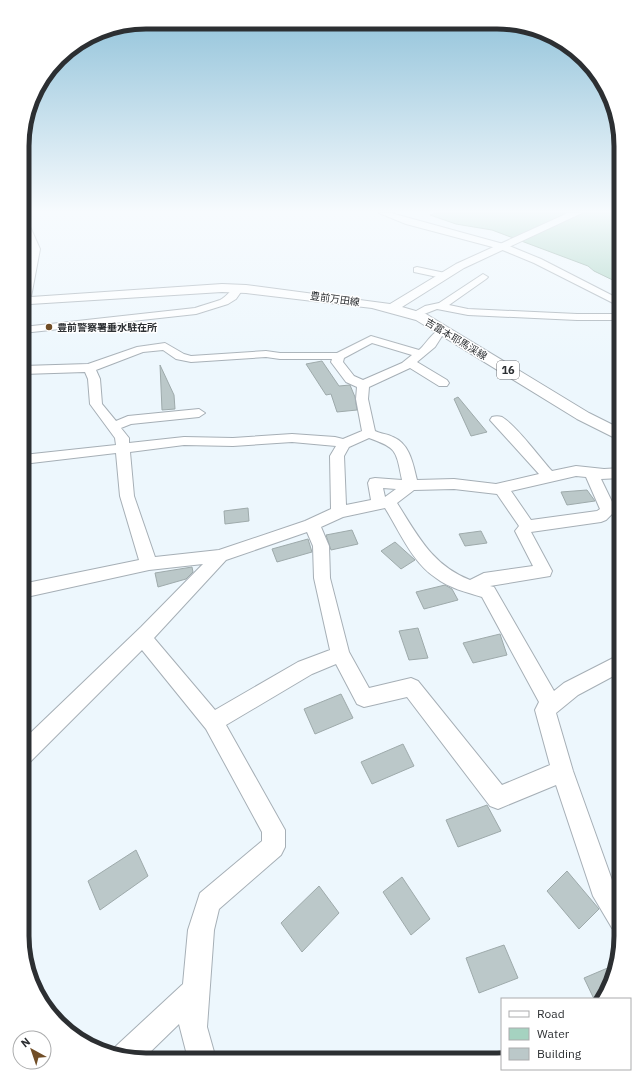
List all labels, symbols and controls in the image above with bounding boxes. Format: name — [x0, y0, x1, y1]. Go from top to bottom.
street label: 豊前万田線 — [309, 289, 361, 309]
street label: 吉富本耶馬渓線 — [423, 315, 489, 363]
place label: 豊前警察署垂水駐在所 — [57, 321, 157, 334]
marker: 豊前警察署垂水駐在所 — [44, 322, 54, 332]
road number: 16 — [497, 361, 519, 379]
legend — [501, 998, 631, 1070]
text: Road — [537, 1006, 565, 1021]
text: Water — [537, 1026, 570, 1041]
north arrow — [12, 1030, 52, 1070]
text: N — [18, 1034, 33, 1050]
text: Building — [537, 1046, 582, 1061]

